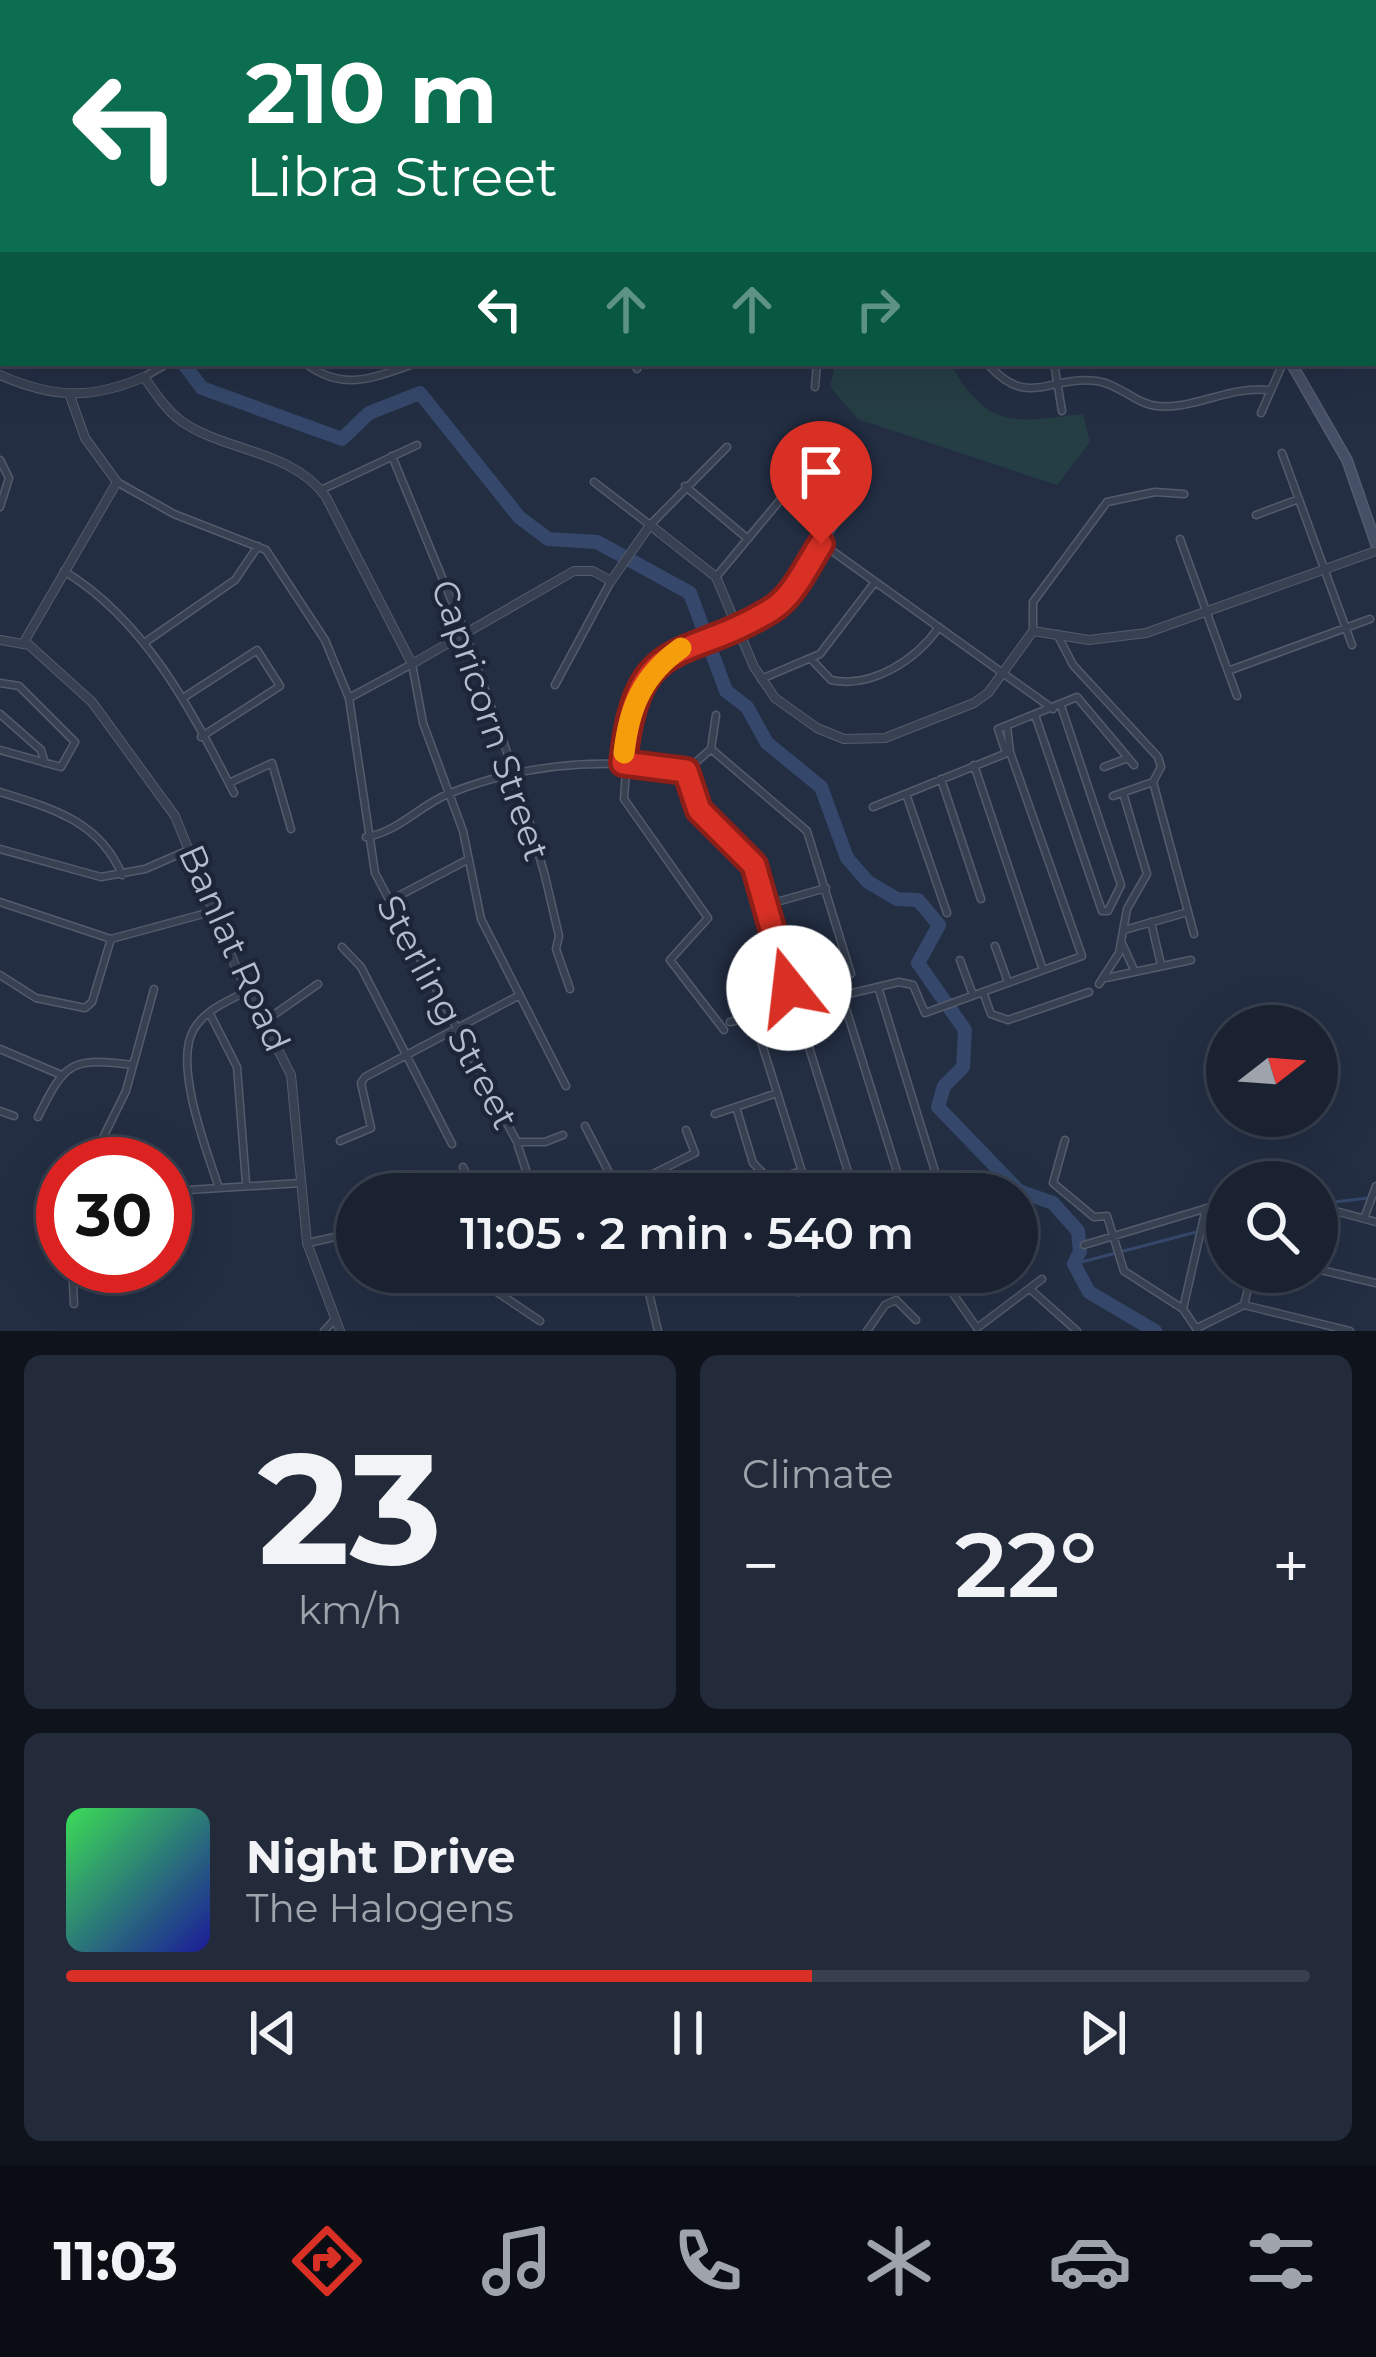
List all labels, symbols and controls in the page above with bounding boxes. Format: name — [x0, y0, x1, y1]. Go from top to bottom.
text: 210 m — [246, 42, 497, 144]
icon: left — [48, 48, 204, 204]
text: Libra Street — [246, 144, 558, 210]
icon: left — [467, 276, 533, 342]
icon: ahead — [593, 276, 659, 342]
icon: ahead — [719, 276, 785, 342]
icon: right — [845, 276, 911, 342]
pin — [770, 421, 872, 544]
icon: arrive — [788, 439, 854, 505]
street label: Capricorn Street — [422, 574, 560, 866]
street label: Banlat Road — [170, 838, 300, 1058]
street label: Sterling Street — [368, 887, 528, 1137]
position arrow — [726, 925, 852, 1051]
north arrow — [1206, 1005, 1338, 1137]
map controls — [1206, 1005, 1338, 1293]
speed limit sign: 30 — [36, 1137, 192, 1293]
button: search — [1206, 1161, 1338, 1293]
text: 11:05 · 2 min · 540 m — [460, 1205, 914, 1260]
text: 23 — [258, 1413, 442, 1603]
text: Climate — [742, 1450, 894, 1498]
text: 22° — [955, 1510, 1097, 1620]
text: − — [742, 1525, 780, 1606]
text: + — [1272, 1525, 1310, 1606]
text: km/h — [298, 1586, 402, 1634]
text: Night Drive — [246, 1829, 515, 1884]
text: The Halogens — [246, 1884, 514, 1932]
icon: previous — [240, 2000, 306, 2066]
icon: pause — [655, 2000, 721, 2066]
icon: next — [1070, 2000, 1136, 2066]
icon: directions — [285, 2219, 369, 2303]
icon: music — [475, 2219, 559, 2303]
icon: phone — [666, 2219, 750, 2303]
icon: climate — [857, 2219, 941, 2303]
icon: car — [1048, 2219, 1132, 2303]
icon: filters — [1239, 2219, 1323, 2303]
text: 11:03 — [53, 2228, 178, 2294]

